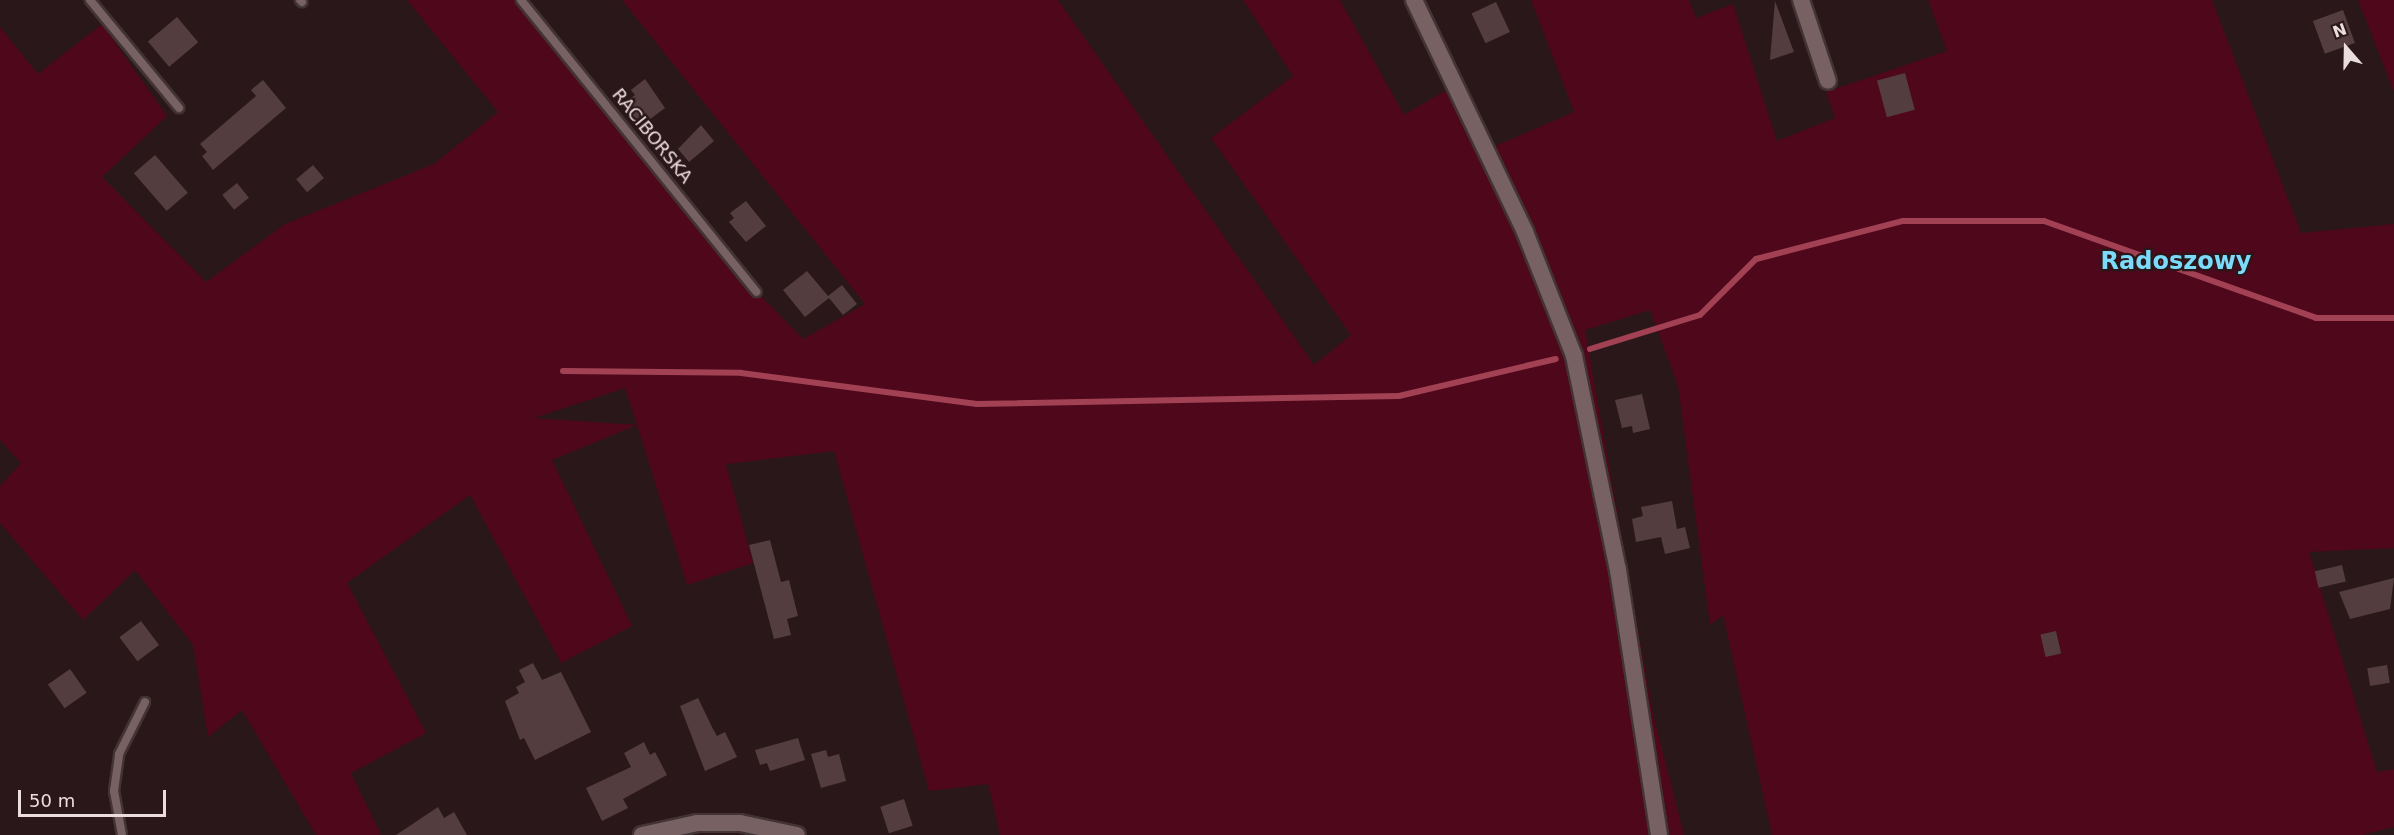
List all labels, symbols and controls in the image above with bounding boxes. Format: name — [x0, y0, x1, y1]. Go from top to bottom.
north arrow — [2316, 18, 2376, 78]
text: N — [2330, 19, 2349, 42]
street label: RACIBORSKA — [607, 84, 697, 188]
district label: Radoszowy — [2101, 248, 2251, 276]
scale bar — [21, 778, 170, 816]
text: 50 m — [29, 790, 75, 811]

